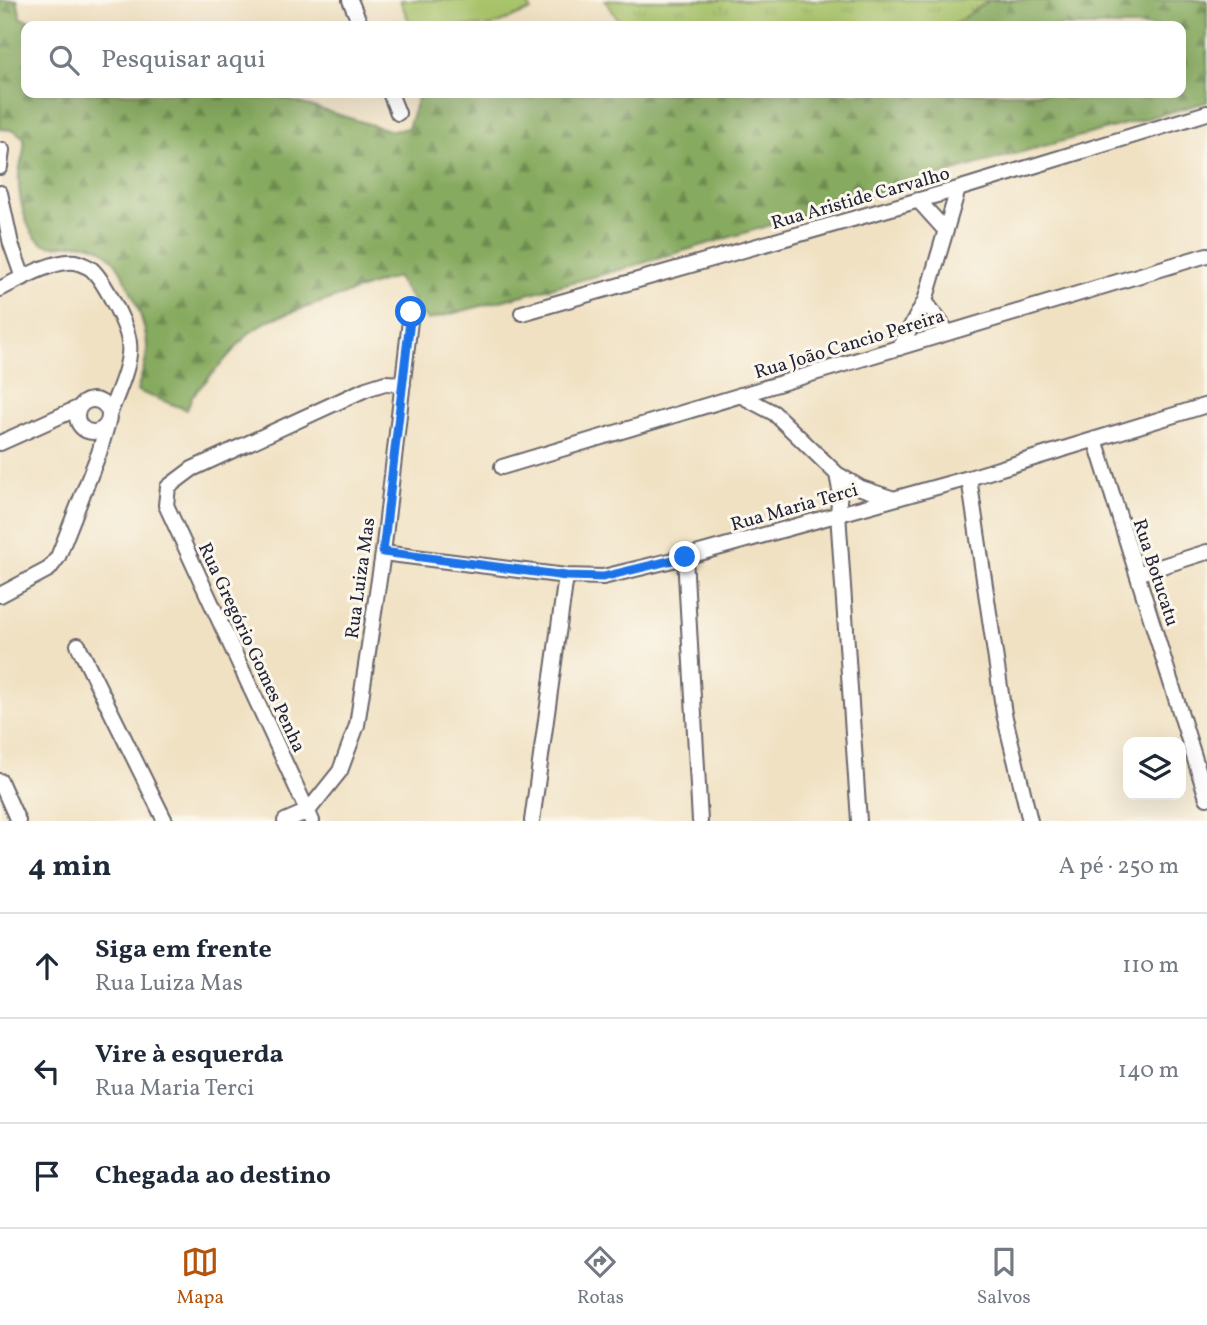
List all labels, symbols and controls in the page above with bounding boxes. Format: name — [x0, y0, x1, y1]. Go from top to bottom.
search box — [21, 21, 1186, 98]
icon: search — [45, 41, 83, 79]
text: Pesquisar aqui — [101, 42, 266, 78]
street label: Rua Aristide Carvalho — [768, 161, 953, 237]
route start — [395, 296, 426, 327]
street label: Rua João Cancio Pereira — [751, 304, 948, 386]
street label: Rua Maria Terci — [728, 477, 862, 539]
street label: Rua Luiza Mas — [340, 516, 382, 641]
street label: Rua Botucatu — [1126, 516, 1185, 630]
street label: Rua Gregório Gomes Penha — [191, 539, 311, 757]
route end — [669, 541, 700, 572]
map controls — [1123, 737, 1186, 800]
button: layers — [1123, 737, 1186, 800]
text: 4 min — [28, 846, 112, 888]
text: A pé · 250 m — [1059, 851, 1179, 883]
text: Siga em frente — [95, 932, 272, 968]
icon: ahead — [28, 947, 66, 985]
text: 110 m — [1122, 950, 1179, 982]
text: Rua Luiza Mas — [95, 968, 243, 1000]
text: Vire à esquerda — [95, 1037, 284, 1073]
icon: left — [28, 1052, 66, 1090]
text: 140 m — [1118, 1055, 1179, 1087]
text: Rua Maria Terci — [95, 1073, 254, 1105]
icon: arrive — [28, 1157, 66, 1195]
text: Chegada ao destino — [95, 1158, 331, 1194]
tab: Mapa — [176, 1243, 224, 1311]
tab: Rotas — [577, 1243, 624, 1311]
tab: Salvos — [977, 1243, 1031, 1311]

